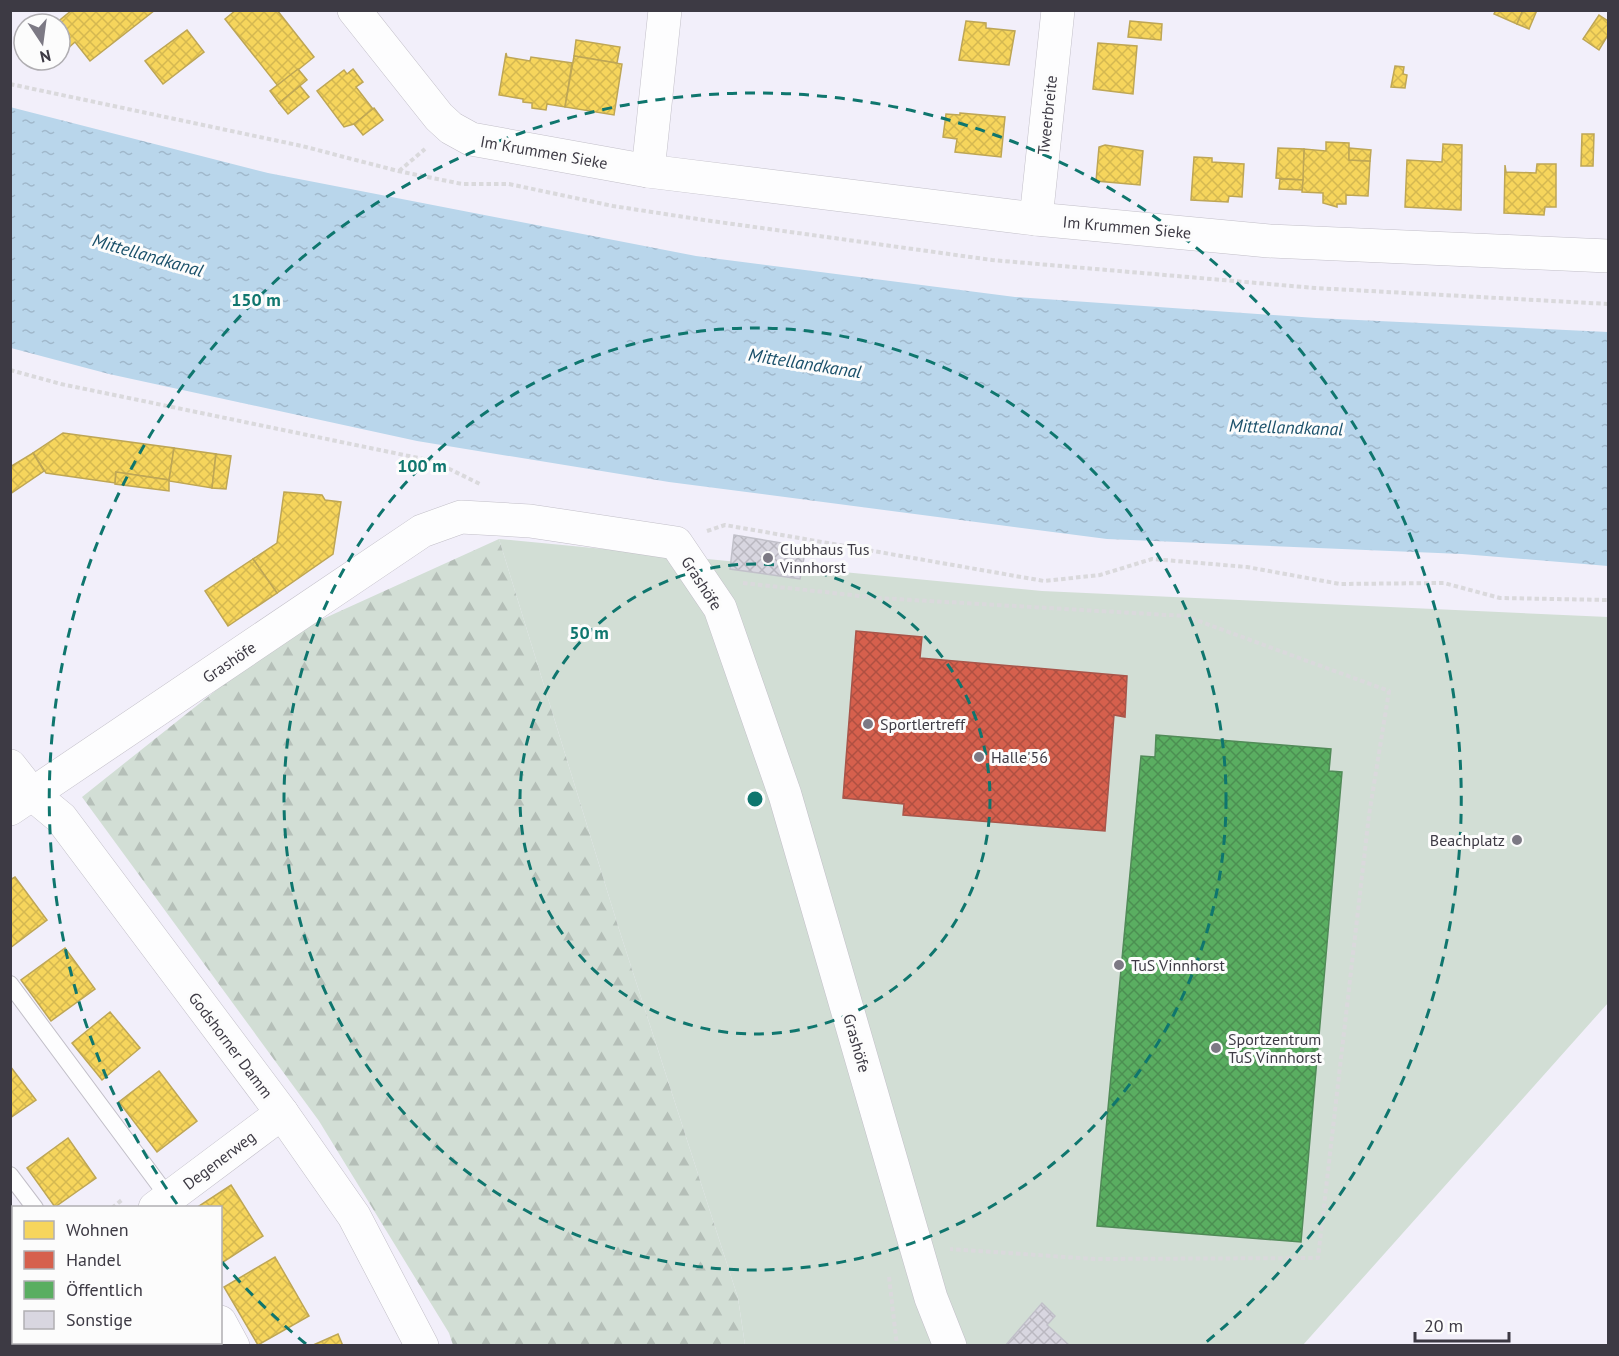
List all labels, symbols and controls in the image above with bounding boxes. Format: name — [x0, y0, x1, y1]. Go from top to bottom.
north arrow — [12, 12, 72, 72]
text: N — [38, 46, 53, 68]
street label: Tweerbreite — [1033, 74, 1061, 156]
street label: Im Krummen Sieke — [479, 131, 609, 173]
street label: Im Krummen Sieke — [1062, 211, 1192, 243]
water label: Mittellandkanal — [90, 228, 206, 282]
text: 150 m — [231, 288, 281, 311]
water label: Mittellandkanal — [747, 343, 863, 383]
water label: Mittellandkanal — [1228, 414, 1344, 440]
text: 100 m — [397, 454, 447, 477]
place label: Clubhaus Tus Vinnhorst — [779, 539, 870, 577]
marker: Clubhaus Tus Vinnhorst — [761, 551, 775, 565]
street label: Grashöfe — [677, 552, 727, 614]
text: 50 m — [569, 621, 609, 644]
street label: Grashöfe — [198, 637, 260, 687]
place label: Sportlertreff — [880, 714, 966, 734]
marker: Sportlertreff — [861, 717, 875, 731]
place label: Halle'56 — [991, 747, 1048, 767]
marker: Halle'56 — [972, 750, 986, 764]
centre of rings — [745, 789, 765, 809]
place label: Beachplatz — [1430, 830, 1505, 850]
marker: Beachplatz — [1510, 833, 1524, 847]
place label: TuS Vinnhorst — [1131, 955, 1225, 975]
marker: TuS Vinnhorst — [1112, 958, 1126, 972]
street label: Godshorner Damm — [185, 988, 277, 1102]
street label: Grashöfe — [839, 1011, 875, 1075]
place label: Sportzentrum TuS Vinnhorst — [1228, 1029, 1322, 1067]
marker: Sportzentrum TuS Vinnhorst — [1209, 1041, 1223, 1055]
street label: Degenerweg — [179, 1126, 259, 1194]
legend — [12, 1206, 222, 1344]
text: Wohnen — [66, 1218, 128, 1241]
text: Handel — [66, 1248, 122, 1271]
text: Öffentlich — [66, 1278, 143, 1301]
scale bar — [1415, 1305, 1510, 1343]
text: Sonstige — [66, 1308, 132, 1331]
text: 20 m — [1424, 1314, 1463, 1337]

